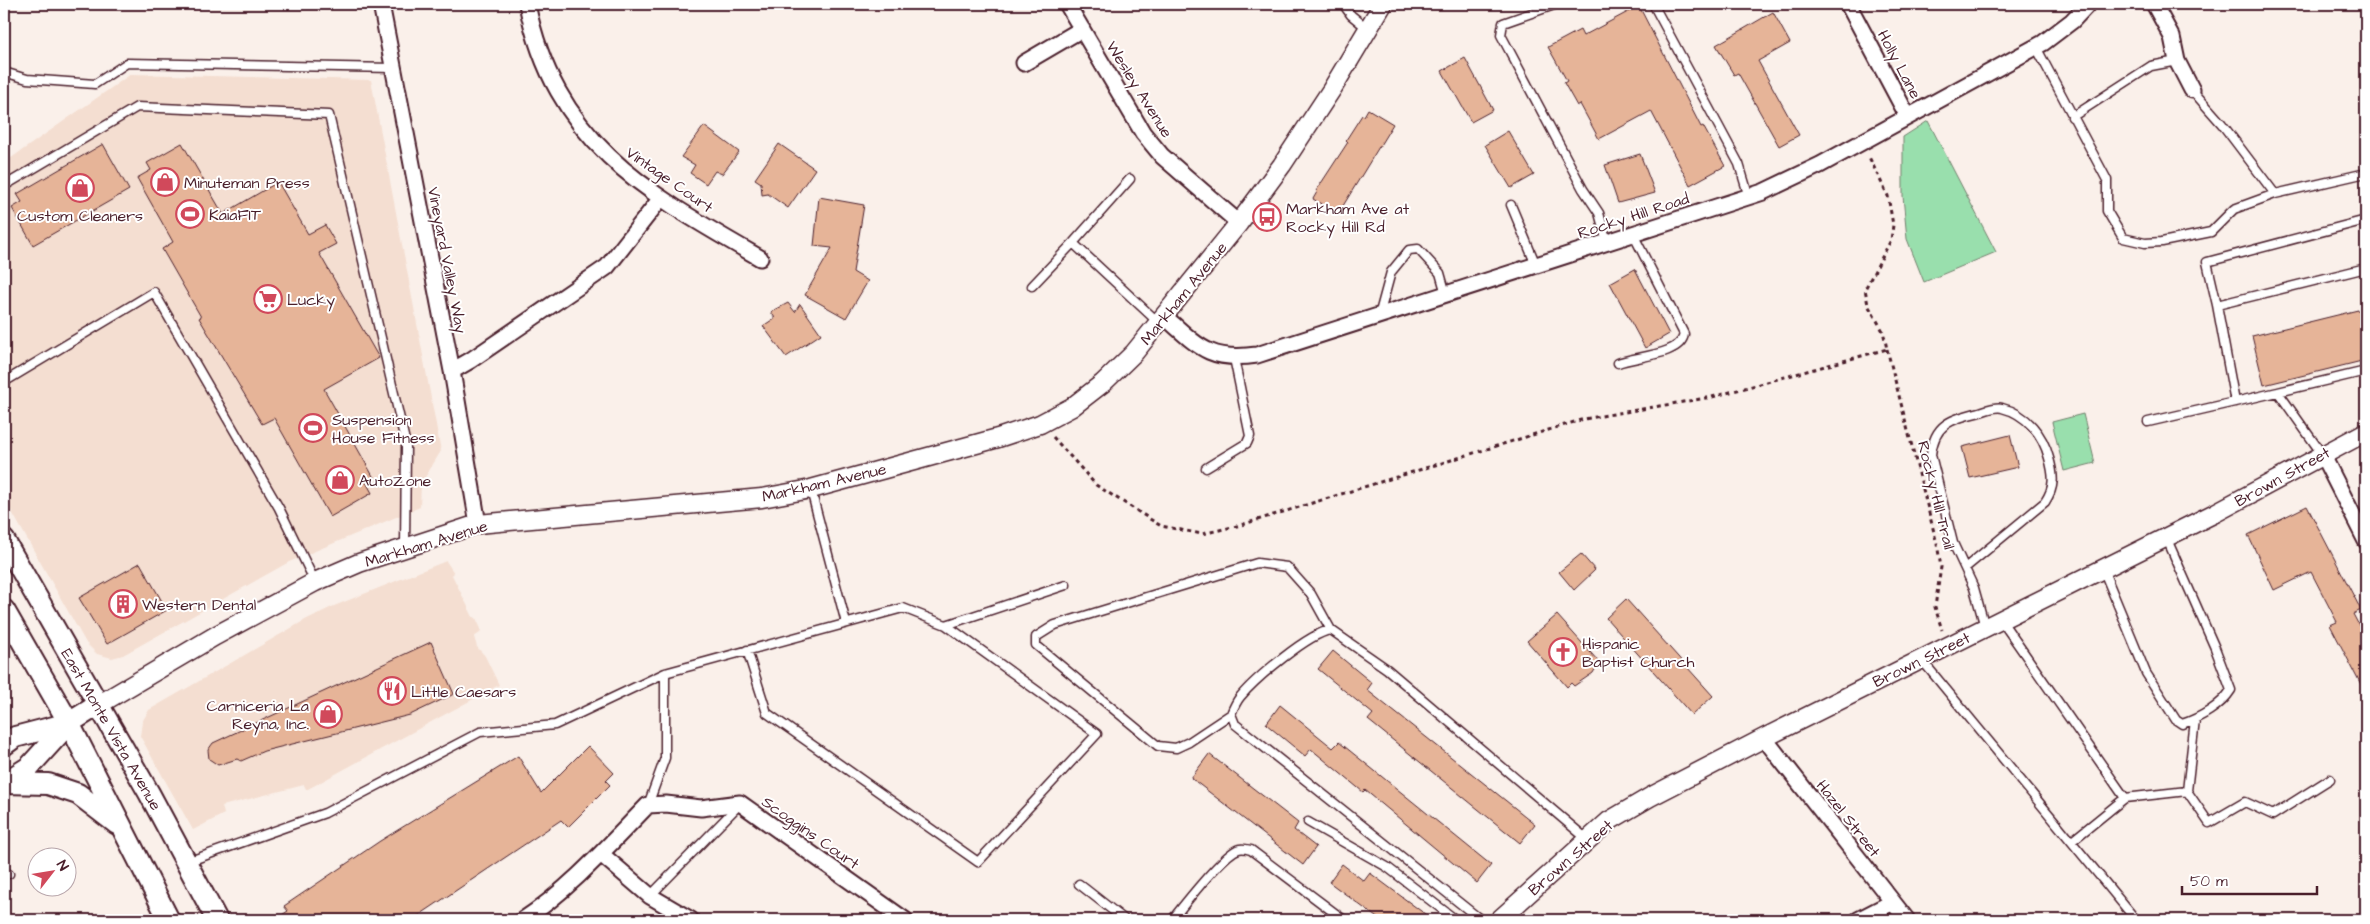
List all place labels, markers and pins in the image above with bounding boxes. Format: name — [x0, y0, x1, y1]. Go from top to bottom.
shop icon: Minuteman Press — [150, 167, 180, 197]
place label: Minuteman Press — [184, 172, 310, 194]
shop icon: Custom Cleaners — [65, 173, 95, 203]
place label: Markham Ave at Rocky Hill Rd — [1286, 198, 1410, 239]
sports icon: KaiaFIT — [175, 199, 205, 229]
bus stop icon: Markham Ave at Rocky Hill Rd — [1252, 202, 1282, 232]
place label: KaiaFIT — [209, 204, 261, 226]
place label: Custom Cleaners — [17, 205, 143, 227]
supermarket icon: Lucky — [253, 284, 283, 314]
place label: Lucky — [287, 289, 335, 312]
place label: Suspension House Fitness — [332, 409, 435, 449]
sports icon: Suspension House Fitness — [298, 413, 328, 443]
shop icon: AutoZone — [325, 465, 355, 495]
place label: AutoZone — [359, 470, 431, 492]
building icon: Western Dental — [108, 589, 138, 619]
place label: Western Dental — [142, 594, 256, 616]
place label: Hispanic Baptist Church — [1582, 633, 1695, 673]
church icon: Hispanic Baptist Church — [1548, 637, 1578, 667]
restaurant icon: Little Caesars — [377, 676, 407, 706]
place label: Little Caesars — [411, 681, 516, 703]
place label: Carniceria La Reyna, Inc. — [206, 695, 309, 736]
shop icon: Carniceria La Reyna, Inc. — [313, 699, 343, 729]

